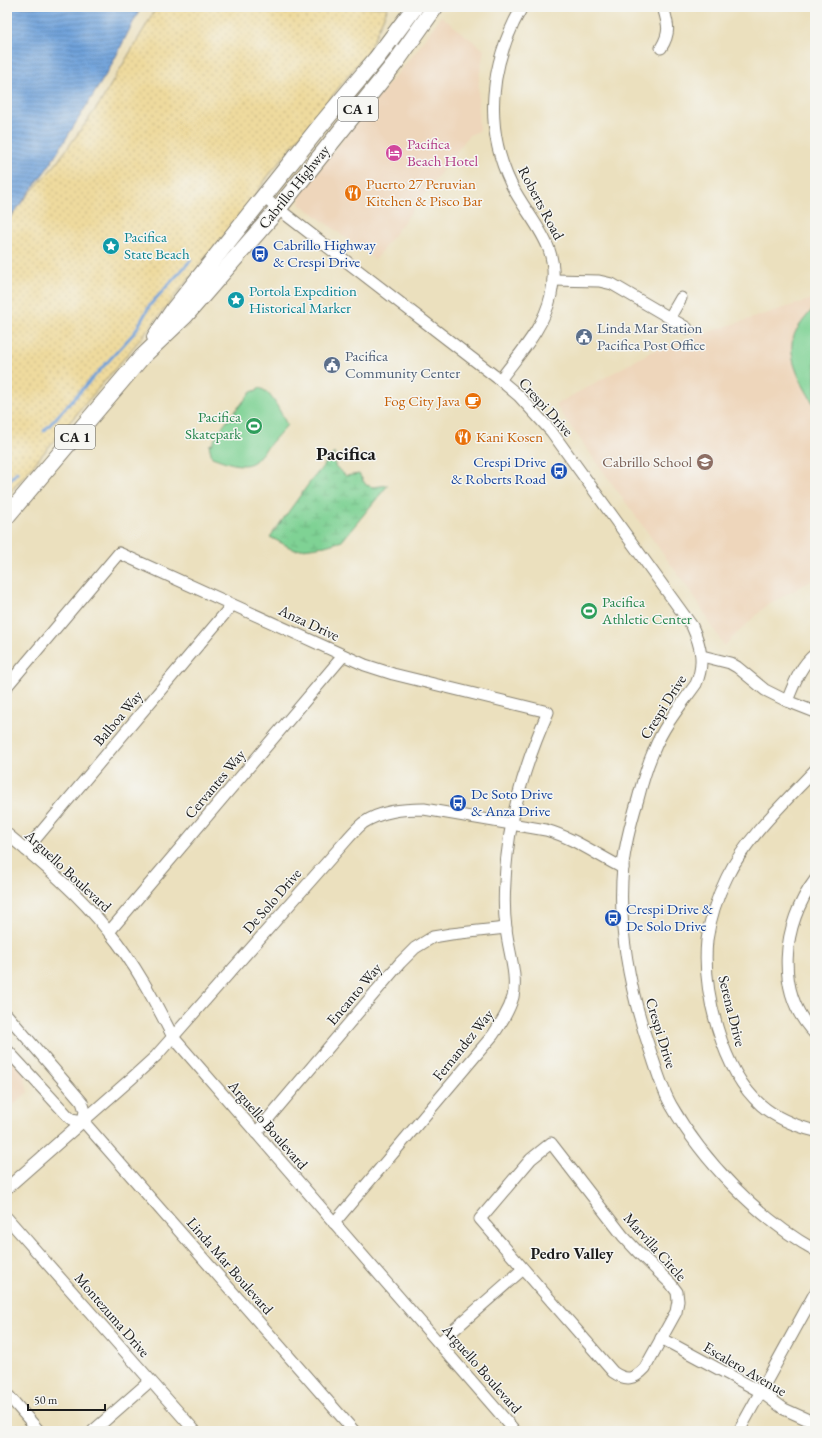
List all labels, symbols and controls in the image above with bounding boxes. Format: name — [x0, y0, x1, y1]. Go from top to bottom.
road number: CA 1 — [338, 97, 378, 121]
place label: Pacifica Beach Hotel — [407, 134, 479, 170]
street label: Cabrillo Highway — [254, 140, 334, 233]
hotel icon: Pacifica Beach Hotel — [384, 143, 404, 163]
street label: Roberts Road — [514, 163, 569, 243]
place label: Puerto 27 Peruvian Kitchen & Pisco Bar — [366, 174, 482, 210]
restaurant icon: Puerto 27 Peruvian Kitchen & Pisco Bar — [343, 183, 363, 203]
place label: Pacifica State Beach — [124, 227, 190, 263]
place label: Cabrillo Highway & Crespi Drive — [273, 235, 376, 271]
place icon: Pacifica State Beach — [101, 236, 121, 256]
bus stop icon: Cabrillo Highway & Crespi Drive — [250, 244, 270, 264]
place label: Portola Expedition Historical Marker — [249, 281, 357, 317]
place icon: Portola Expedition Historical Marker — [226, 290, 246, 310]
place label: Linda Mar Station Pacifica Post Office — [597, 318, 705, 354]
public building icon: Linda Mar Station Pacifica Post Office — [574, 327, 594, 347]
place label: Pacifica Community Center — [345, 346, 460, 382]
public building icon: Pacifica Community Center — [322, 355, 342, 375]
street label: Crespi Drive — [515, 373, 578, 440]
place label: Fog City Java — [384, 391, 460, 410]
cafe icon: Fog City Java — [463, 391, 483, 411]
place label: Pacifica Skatepark — [185, 407, 242, 443]
sports icon: Pacifica Skatepark — [244, 416, 264, 436]
road number: CA 1 — [55, 425, 95, 449]
restaurant icon: Kani Kosen — [453, 427, 473, 447]
place label: Kani Kosen — [476, 427, 543, 446]
district label: Pacifica — [316, 441, 377, 466]
place label: Crespi Drive & Roberts Road — [451, 452, 546, 488]
place label: Cabrillo School — [602, 452, 692, 471]
school or university icon: Cabrillo School — [695, 452, 715, 472]
bus stop icon: Crespi Drive & Roberts Road — [549, 461, 569, 481]
place label: Pacifica Athletic Center — [601, 592, 692, 628]
street label: Anza Drive — [275, 600, 343, 645]
sports icon: Pacifica Athletic Center — [579, 601, 599, 621]
street label: Crespi Drive — [635, 671, 690, 743]
street label: Balboa Way — [89, 686, 147, 749]
street label: Cervantes Way — [180, 745, 249, 822]
place label: De Soto Drive & Anza Drive — [471, 784, 553, 820]
bus stop icon: De Soto Drive & Anza Drive — [448, 793, 468, 813]
street label: Arguello Boulevard — [20, 825, 116, 916]
street label: De Solo Drive — [238, 864, 305, 937]
place label: Crespi Drive & De Solo Drive — [626, 899, 714, 935]
bus stop icon: Crespi Drive & De Solo Drive — [603, 908, 623, 928]
street label: Encanto Way — [322, 958, 386, 1029]
street label: Serena Drive — [714, 973, 751, 1049]
street label: Crespi Drive — [642, 995, 681, 1071]
street label: Fernandez Way — [428, 1005, 498, 1084]
street label: Arguello Boulevard — [224, 1075, 312, 1173]
street label: Marvilla Circle — [620, 1209, 691, 1285]
street label: Linda Mar Boulevard — [183, 1213, 278, 1318]
district label: Pedro Valley — [531, 1243, 614, 1264]
street label: Montezuma Drive — [71, 1269, 154, 1361]
street label: Arguello Boulevard — [438, 1319, 526, 1417]
street label: Escalero Avenue — [700, 1337, 790, 1400]
scale bar — [28, 1386, 105, 1412]
text: 50 m — [34, 1392, 58, 1408]

